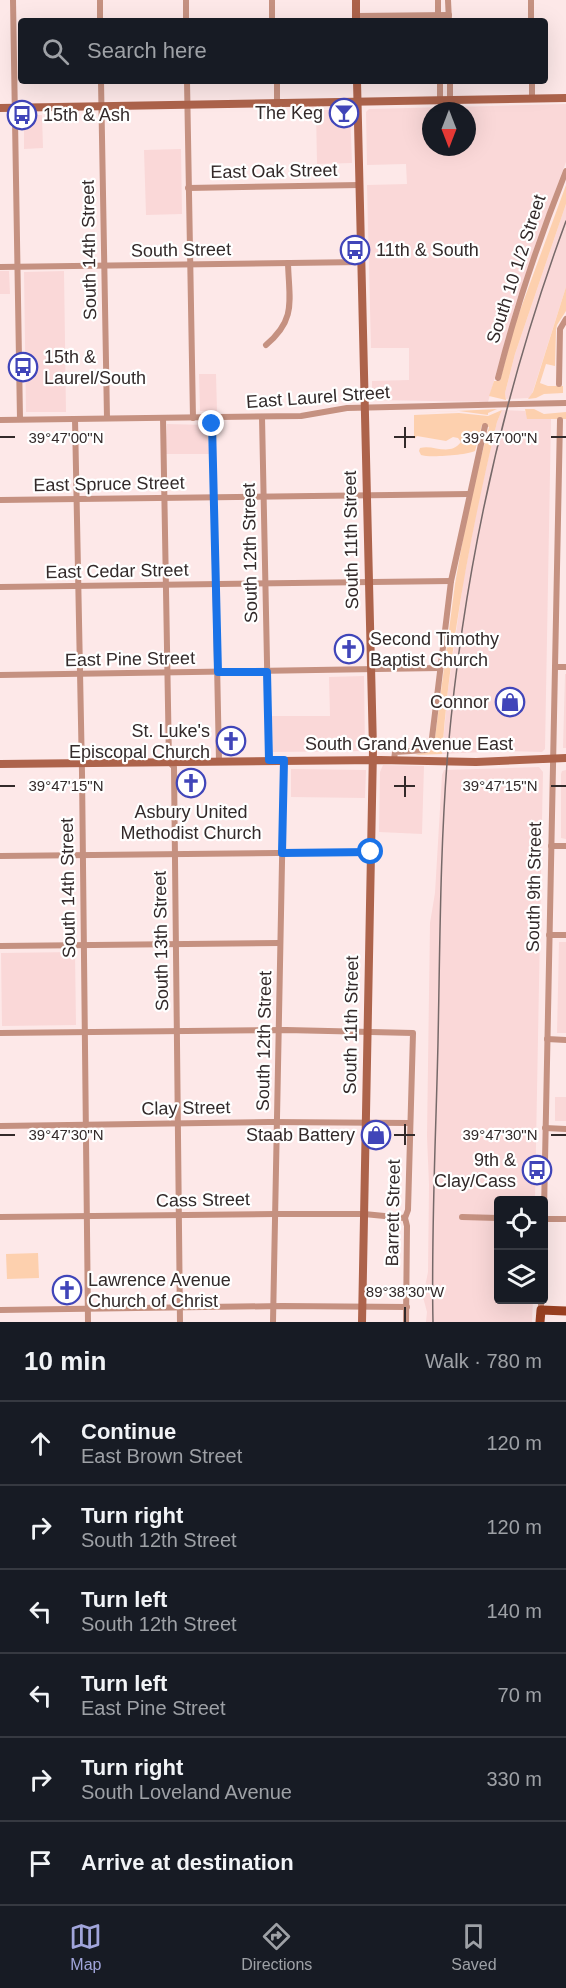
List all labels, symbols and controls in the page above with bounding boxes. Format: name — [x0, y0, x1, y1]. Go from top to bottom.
search box — [18, 18, 548, 84]
icon: search — [39, 35, 72, 68]
text: Search here — [87, 38, 207, 63]
bar icon: The Keg — [328, 97, 360, 129]
bus stop icon: 15th & Ash — [6, 99, 38, 131]
north arrow — [422, 102, 476, 156]
place label: The Keg — [255, 103, 323, 123]
place label: 15th & Ash — [43, 105, 130, 125]
street label: East Oak Street — [210, 160, 338, 182]
street label: South 14th Street — [78, 180, 100, 320]
street label: South 10 1/2 Street — [483, 192, 549, 346]
bus stop icon: 11th & South — [339, 234, 371, 266]
street label: South Street — [131, 239, 231, 261]
place label: 11th & South — [376, 240, 479, 260]
place label: 15th & Laurel/South — [44, 347, 146, 388]
bus stop icon: 15th & Laurel/South — [7, 351, 39, 383]
street label: East Laurel Street — [245, 382, 391, 412]
route end — [198, 410, 224, 436]
text: 39°47'00"N — [28, 429, 104, 446]
text: 39°47'00"N — [462, 429, 538, 446]
street label: South 11th Street — [340, 470, 362, 610]
street label: East Spruce Street — [33, 473, 185, 495]
street label: South 12th Street — [239, 483, 261, 623]
street label: East Cedar Street — [45, 560, 189, 582]
place label: Second Timothy Baptist Church — [370, 629, 499, 670]
church icon: Second Timothy Baptist Church — [333, 633, 365, 665]
street label: East Pine Street — [65, 648, 195, 670]
shop icon: Connor — [494, 686, 526, 718]
place label: Connor — [430, 692, 489, 712]
place label: St. Luke's Episcopal Church — [69, 721, 210, 762]
church icon: St. Luke's Episcopal Church — [215, 725, 247, 757]
street label: South Grand Avenue East — [305, 734, 513, 754]
church icon: Asbury United Methodist Church — [175, 767, 207, 799]
text: 39°47'15"N — [28, 777, 104, 794]
text: 39°47'15"N — [462, 777, 538, 794]
place label: Asbury United Methodist Church — [120, 802, 262, 843]
street label: South 14th Street — [57, 818, 79, 958]
street label: South 9th Street — [523, 822, 545, 952]
route start — [357, 838, 383, 864]
street label: South 13th Street — [150, 871, 172, 1011]
street label: South 11th Street — [340, 955, 362, 1095]
street label: South 12th Street — [253, 971, 275, 1111]
street label: Clay Street — [141, 1097, 231, 1119]
shop icon: Staab Battery — [360, 1119, 392, 1151]
place label: Staab Battery — [246, 1125, 355, 1145]
text: 39°47'30"N — [28, 1126, 104, 1143]
text: 39°47'30"N — [462, 1126, 538, 1143]
place label: 9th & Clay/Cass — [434, 1150, 516, 1191]
bus stop icon: 9th & Clay/Cass — [521, 1154, 553, 1186]
street label: Barrett Street — [382, 1159, 404, 1267]
street label: Cass Street — [156, 1189, 250, 1211]
map controls — [494, 1196, 548, 1304]
button: locate — [494, 1196, 548, 1250]
button: layers — [494, 1250, 548, 1304]
place label: Lawrence Avenue Church of Christ — [88, 1270, 231, 1311]
church icon: Lawrence Avenue Church of Christ — [51, 1274, 83, 1306]
text: 89°38'30"W — [366, 1283, 445, 1300]
text: 10 min — [24, 1346, 106, 1376]
text: Walk · 780 m — [425, 1350, 542, 1372]
text: Continue — [81, 1419, 176, 1444]
icon: ahead — [24, 1427, 57, 1460]
text: 120 m — [486, 1432, 542, 1454]
text: East Brown Street — [81, 1445, 242, 1467]
text: Turn right — [81, 1503, 183, 1528]
icon: right — [24, 1511, 57, 1544]
text: 120 m — [486, 1516, 542, 1538]
text: South 12th Street — [81, 1529, 237, 1551]
text: Turn left — [81, 1587, 167, 1612]
icon: left — [24, 1595, 57, 1628]
text: 140 m — [486, 1600, 542, 1622]
text: South 12th Street — [81, 1613, 237, 1635]
text: Turn left — [81, 1671, 167, 1696]
icon: left — [24, 1679, 57, 1712]
text: 70 m — [498, 1684, 542, 1706]
text: East Pine Street — [81, 1697, 226, 1719]
text: Turn right — [81, 1755, 183, 1780]
icon: right — [24, 1763, 57, 1796]
text: 330 m — [486, 1768, 542, 1790]
text: South Loveland Avenue — [81, 1781, 292, 1803]
icon: arrive — [24, 1847, 57, 1880]
text: Arrive at destination — [81, 1850, 294, 1875]
tab: Map — [69, 1920, 102, 1974]
tab: Directions — [241, 1920, 312, 1974]
tab: Saved — [451, 1920, 497, 1974]

